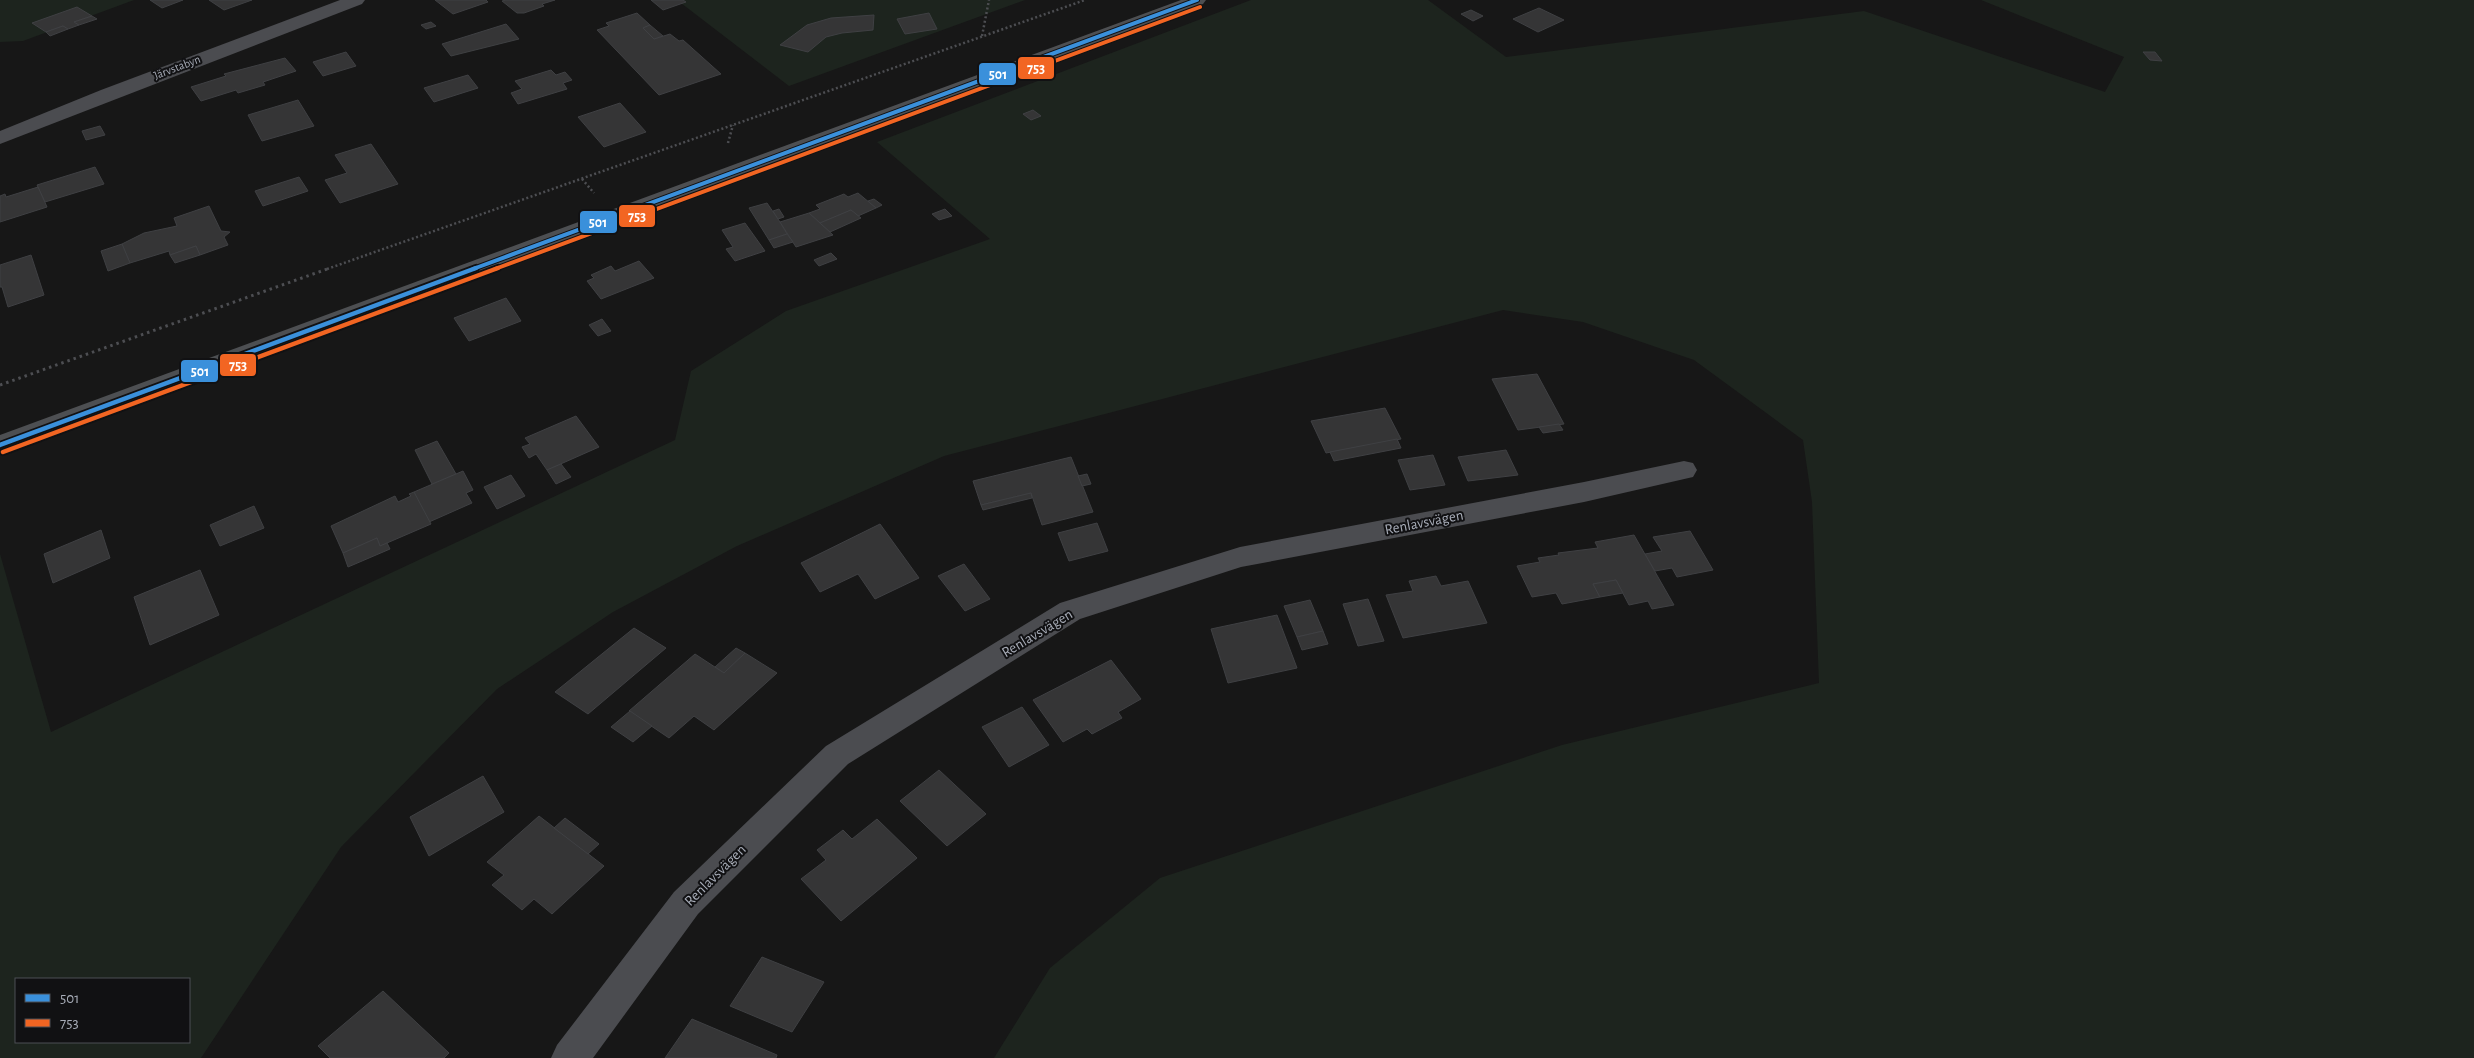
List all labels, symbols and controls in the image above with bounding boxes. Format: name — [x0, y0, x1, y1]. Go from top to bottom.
street label: Järvstabyn — [152, 53, 202, 82]
line badge: 753 — [1017, 56, 1055, 80]
line badge: 501 — [978, 62, 1017, 86]
text: 753 — [1027, 62, 1045, 76]
text: 501 — [989, 68, 1007, 82]
line badge: 753 — [618, 204, 656, 228]
line badge: 501 — [579, 210, 618, 234]
text: 753 — [628, 210, 646, 224]
text: 501 — [589, 216, 607, 230]
line badge: 753 — [219, 353, 257, 377]
line badge: 501 — [180, 359, 219, 383]
text: 753 — [229, 359, 247, 373]
text: 501 — [191, 365, 209, 379]
street label: Renlavsvägen — [1384, 508, 1465, 537]
street label: Renlavsvägen — [999, 606, 1075, 660]
street label: Renlavsvägen — [682, 842, 749, 909]
legend — [15, 978, 190, 1043]
text: 501 — [60, 991, 79, 1006]
text: 753 — [60, 1016, 79, 1031]

